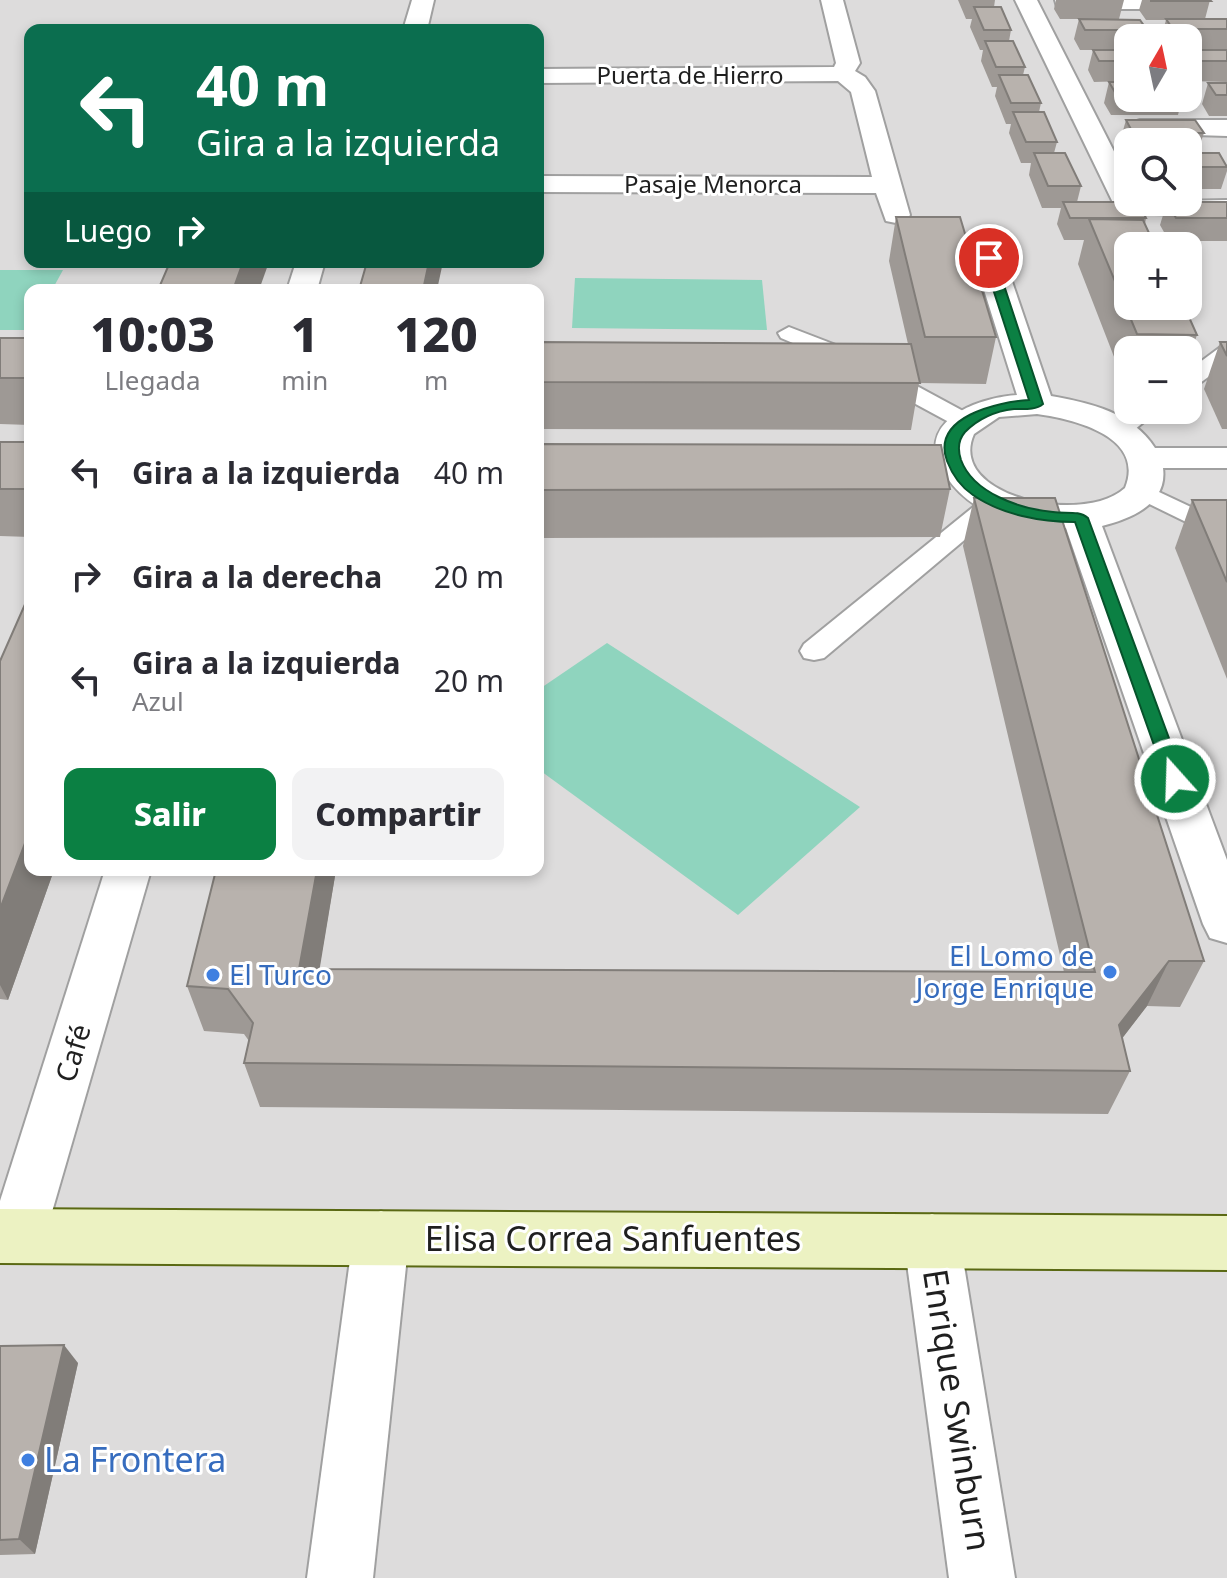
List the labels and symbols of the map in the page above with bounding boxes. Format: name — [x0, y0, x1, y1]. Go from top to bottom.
north arrow — [1114, 24, 1202, 112]
street label: Puerta de Hierro — [596, 58, 784, 91]
street label: Pasaje Menorca — [624, 167, 802, 200]
pin — [955, 224, 1023, 292]
position arrow — [1133, 737, 1217, 821]
place label: El Lomo de Jorge Enrique — [913, 936, 1094, 1006]
place label: El Turco — [229, 955, 332, 993]
marker: El Lomo de Jorge Enrique — [1101, 963, 1119, 981]
marker: El Turco — [204, 966, 222, 984]
street label: Café — [45, 1019, 99, 1086]
street label: Elisa Correa Sanfuentes — [425, 1215, 801, 1261]
street label: Enrique Swinburn — [913, 1266, 1003, 1554]
place label: La Frontera — [44, 1436, 226, 1482]
marker: La Frontera — [19, 1451, 37, 1469]

